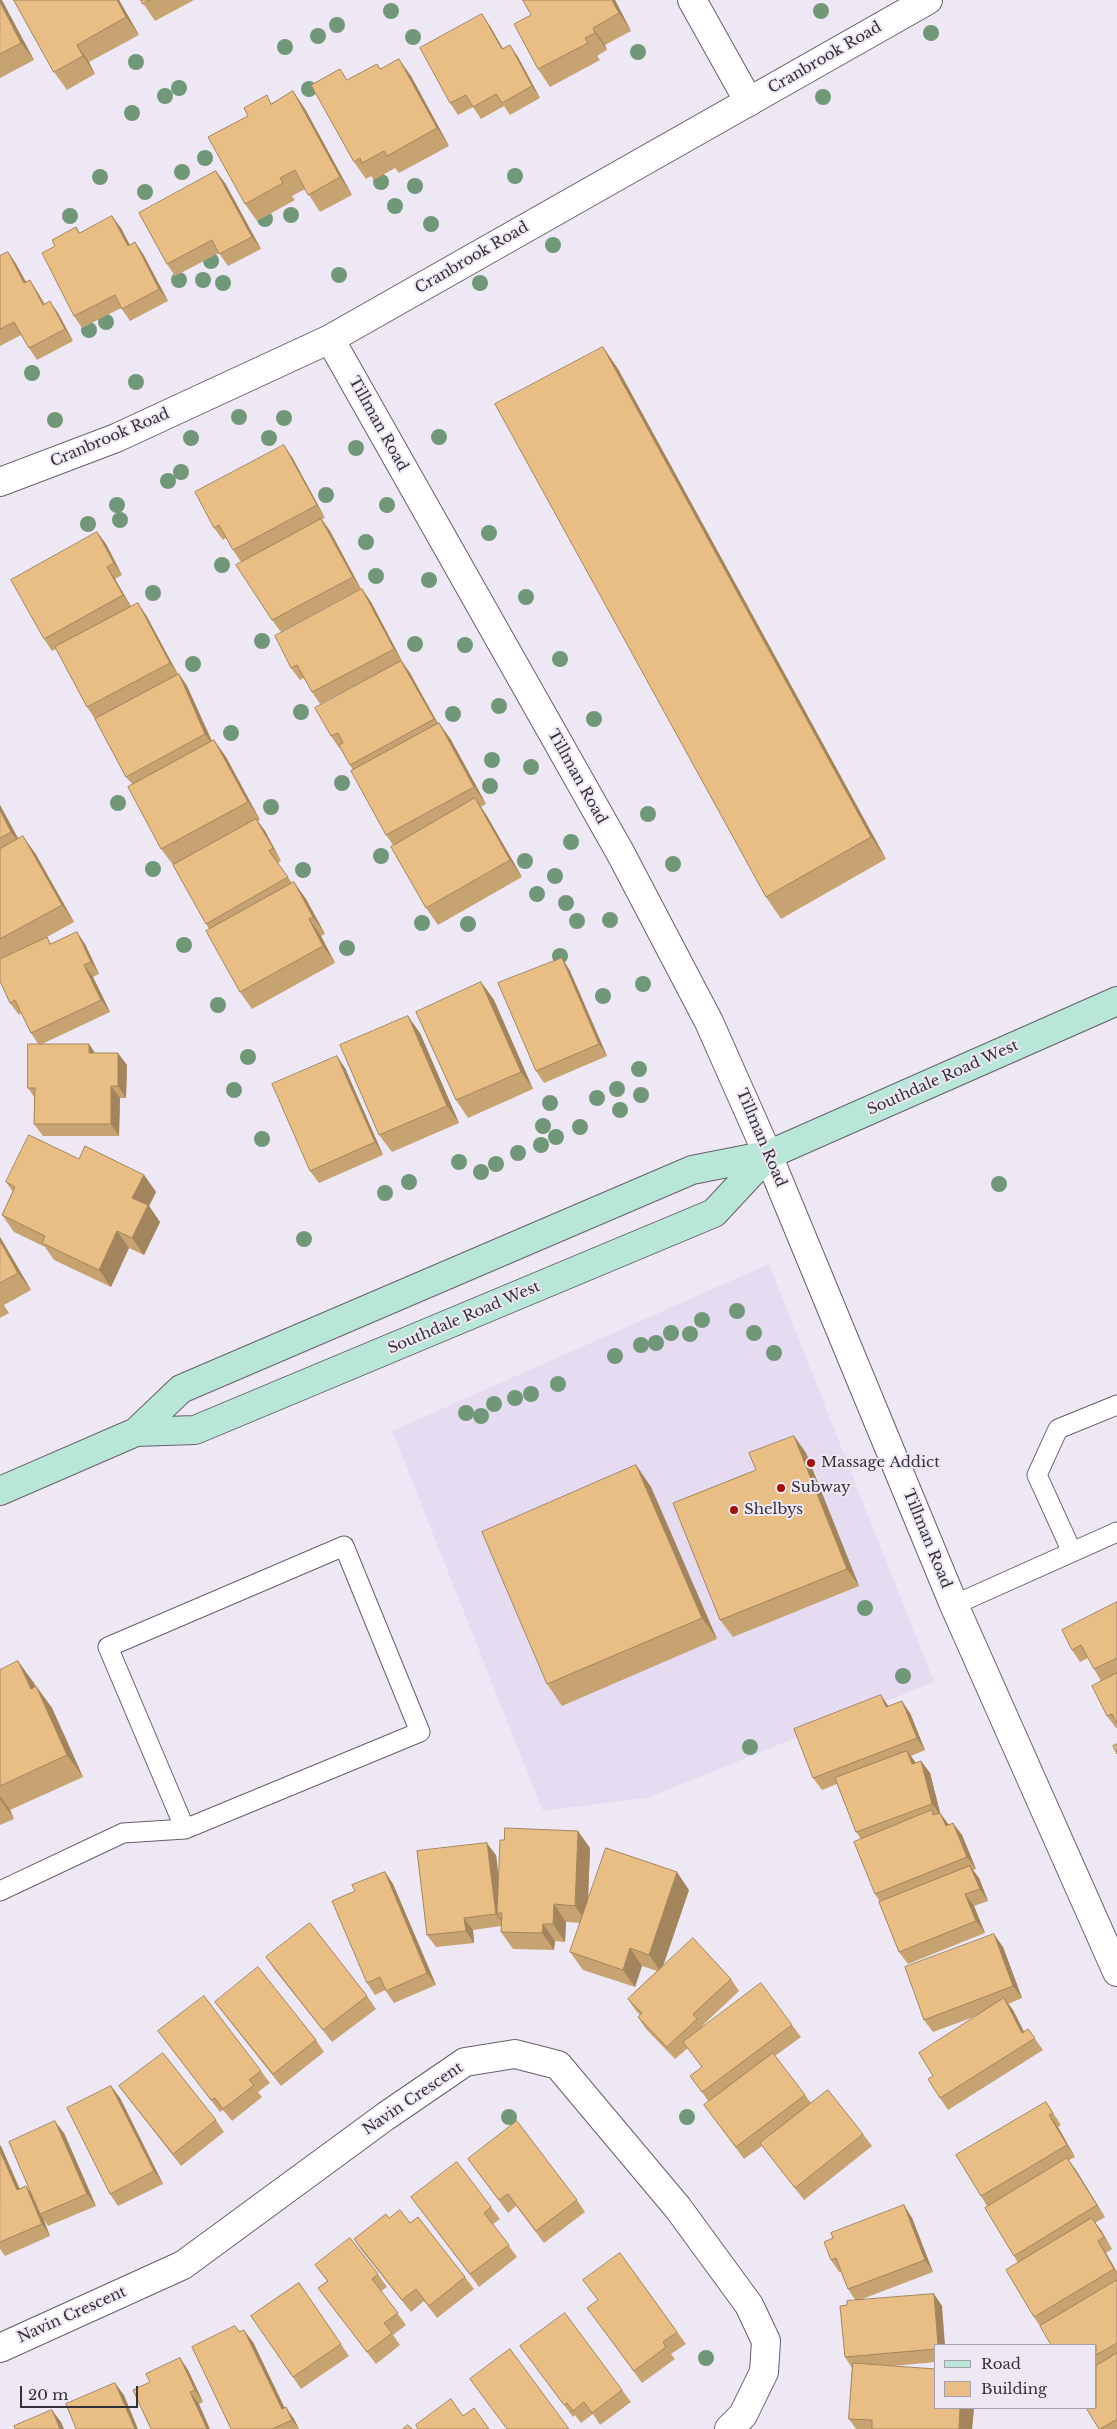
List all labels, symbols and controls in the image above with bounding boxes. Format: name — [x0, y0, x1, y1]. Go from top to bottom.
street label: Cranbrook Road — [765, 18, 885, 98]
street label: Cranbrook Road — [412, 218, 532, 298]
street label: Tillman Road — [345, 374, 411, 474]
street label: Cranbrook Road — [48, 405, 172, 471]
street label: Tillman Road — [544, 727, 610, 827]
street label: Southdale Road West — [865, 1037, 1021, 1119]
street label: Tillman Road — [732, 1086, 790, 1190]
street label: Southdale Road West — [385, 1278, 543, 1358]
place label: Massage Addict — [821, 1454, 940, 1472]
marker: Massage Addict — [805, 1457, 817, 1469]
place label: Subway — [791, 1479, 850, 1497]
marker: Subway — [775, 1482, 787, 1494]
street label: Tillman Road — [899, 1487, 955, 1591]
place label: Shelbys — [744, 1501, 803, 1519]
marker: Shelbys — [728, 1504, 740, 1516]
street label: Navin Crescent — [359, 2059, 467, 2139]
street label: Navin Crescent — [15, 2283, 129, 2347]
legend — [934, 2344, 1097, 2409]
text: Road — [981, 2354, 1021, 2373]
scale bar — [22, 2376, 140, 2408]
text: Building — [981, 2379, 1047, 2398]
text: 20 m — [28, 2385, 68, 2404]

